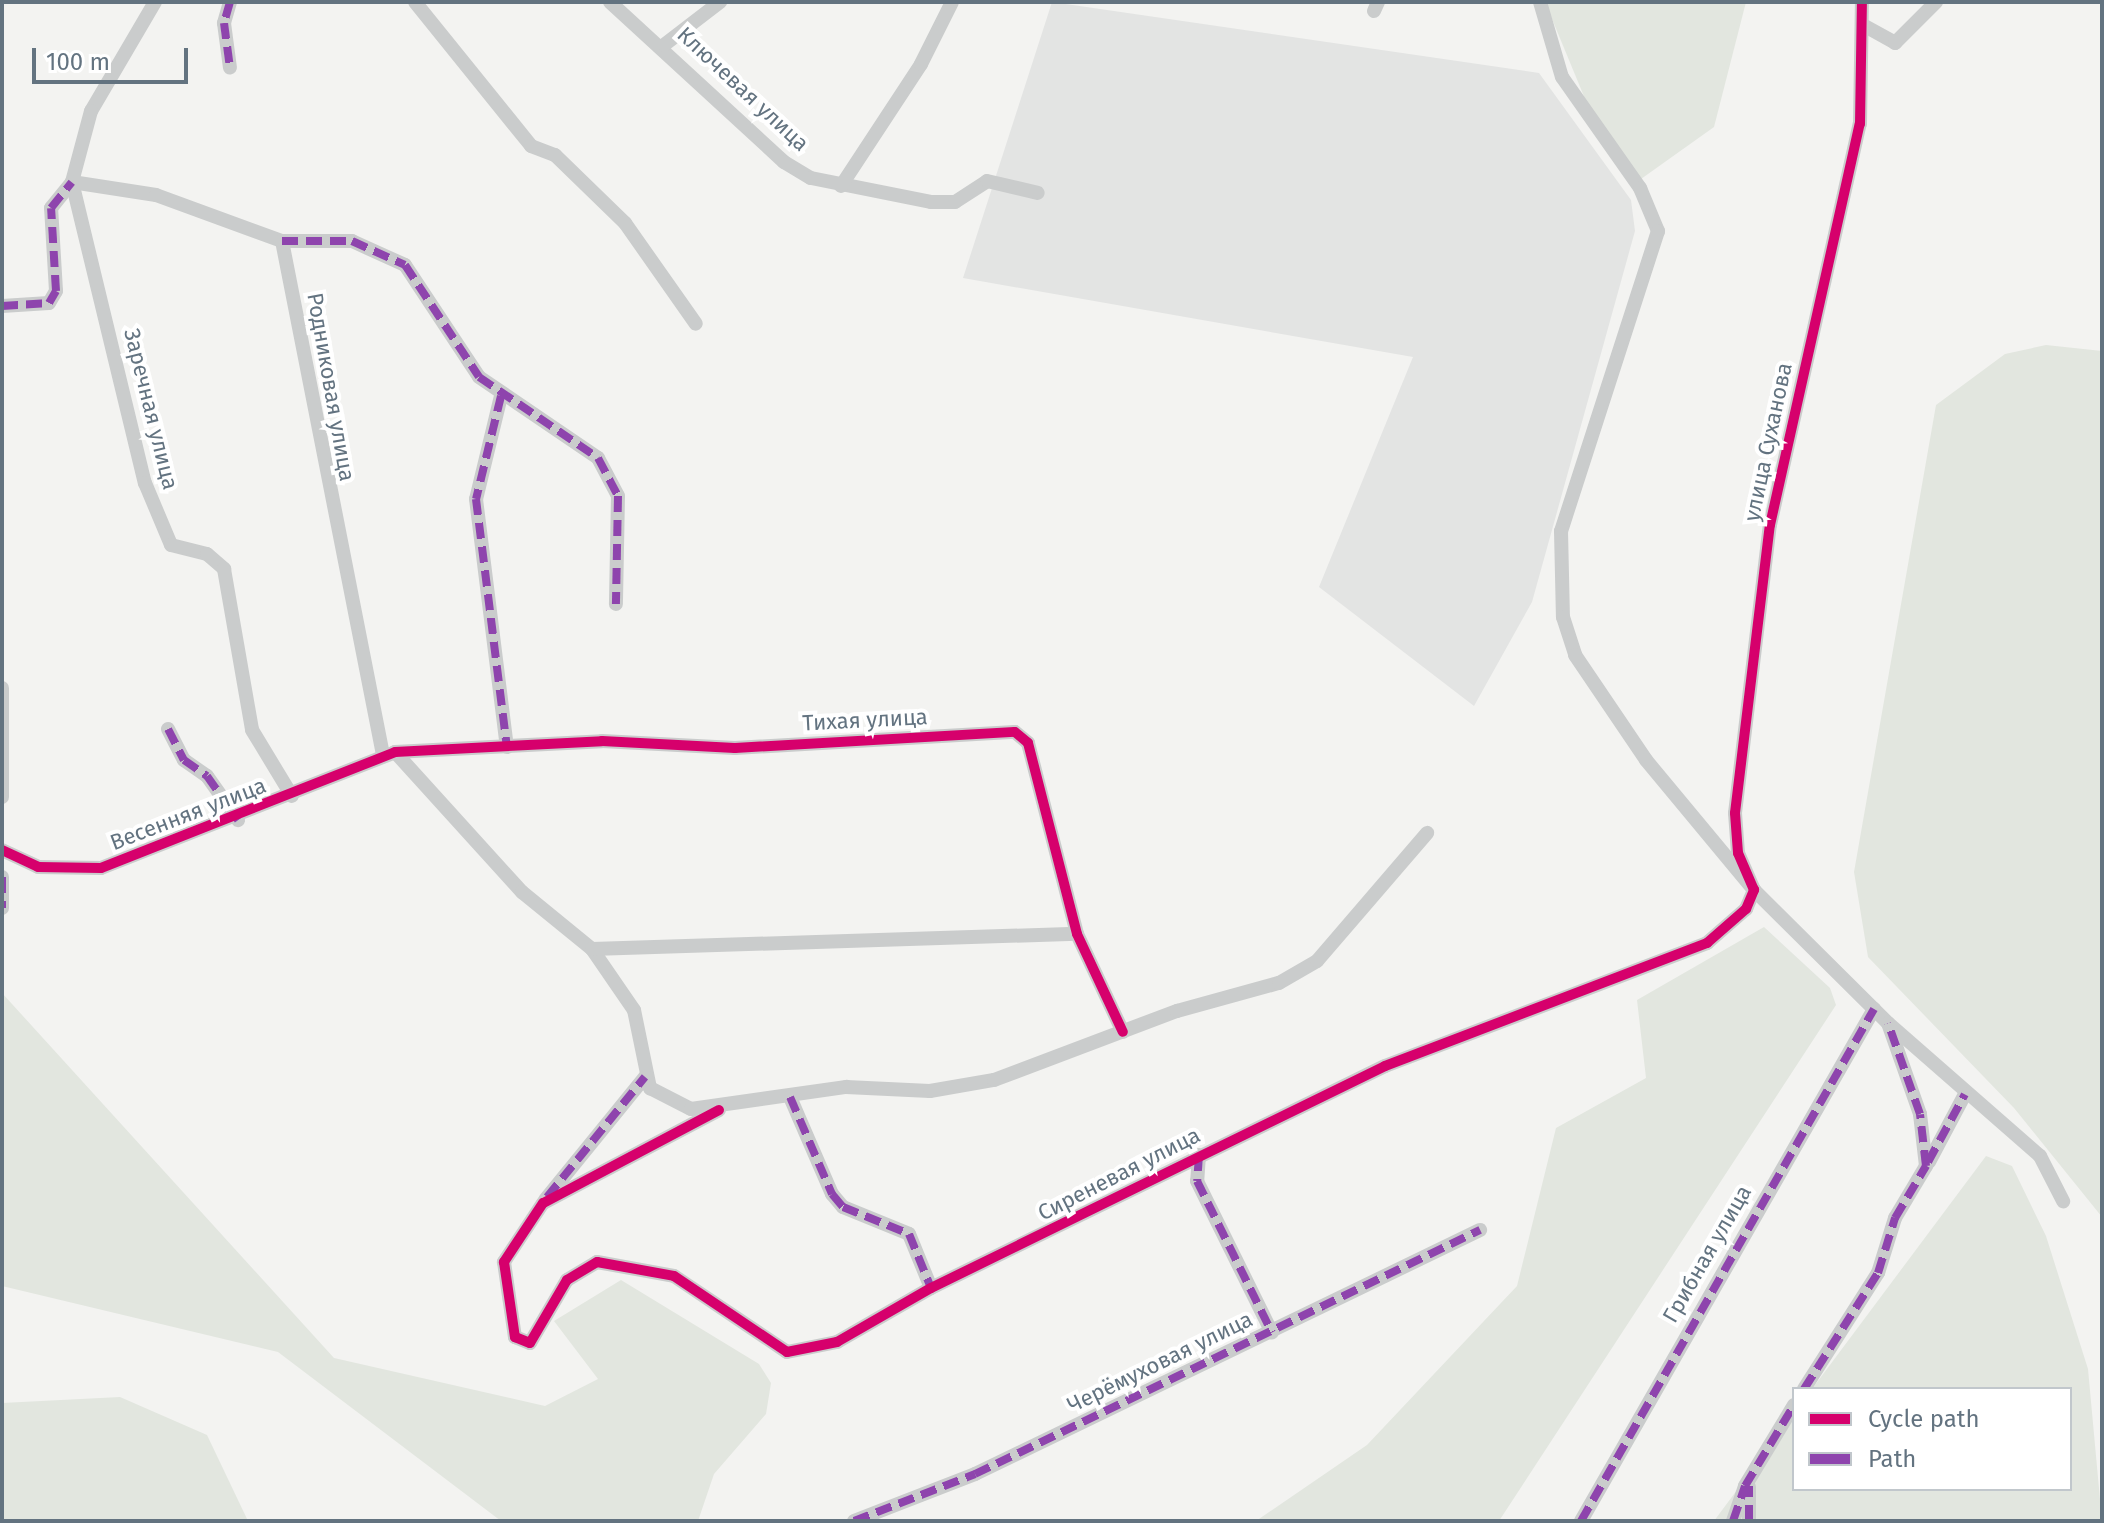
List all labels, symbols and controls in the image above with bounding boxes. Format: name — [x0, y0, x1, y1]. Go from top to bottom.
street label: Ключевая улица — [672, 21, 814, 157]
scale bar — [36, 32, 192, 82]
text: 100 m — [46, 48, 110, 76]
street label: Родниковая улица — [301, 291, 361, 483]
street label: Заречная улица — [118, 326, 184, 492]
street label: улица Суханова — [1738, 360, 1798, 524]
street label: Тихая улица — [802, 704, 928, 736]
street label: Весенняя улица — [106, 772, 270, 856]
street label: Сиреневая улица — [1033, 1122, 1205, 1226]
street label: Грибная улица — [1657, 1181, 1757, 1327]
street label: Черёмуховая улица — [1063, 1306, 1257, 1418]
legend — [1792, 1387, 2072, 1491]
text: Cycle path — [1868, 1405, 1980, 1433]
text: Path — [1868, 1445, 1916, 1473]

